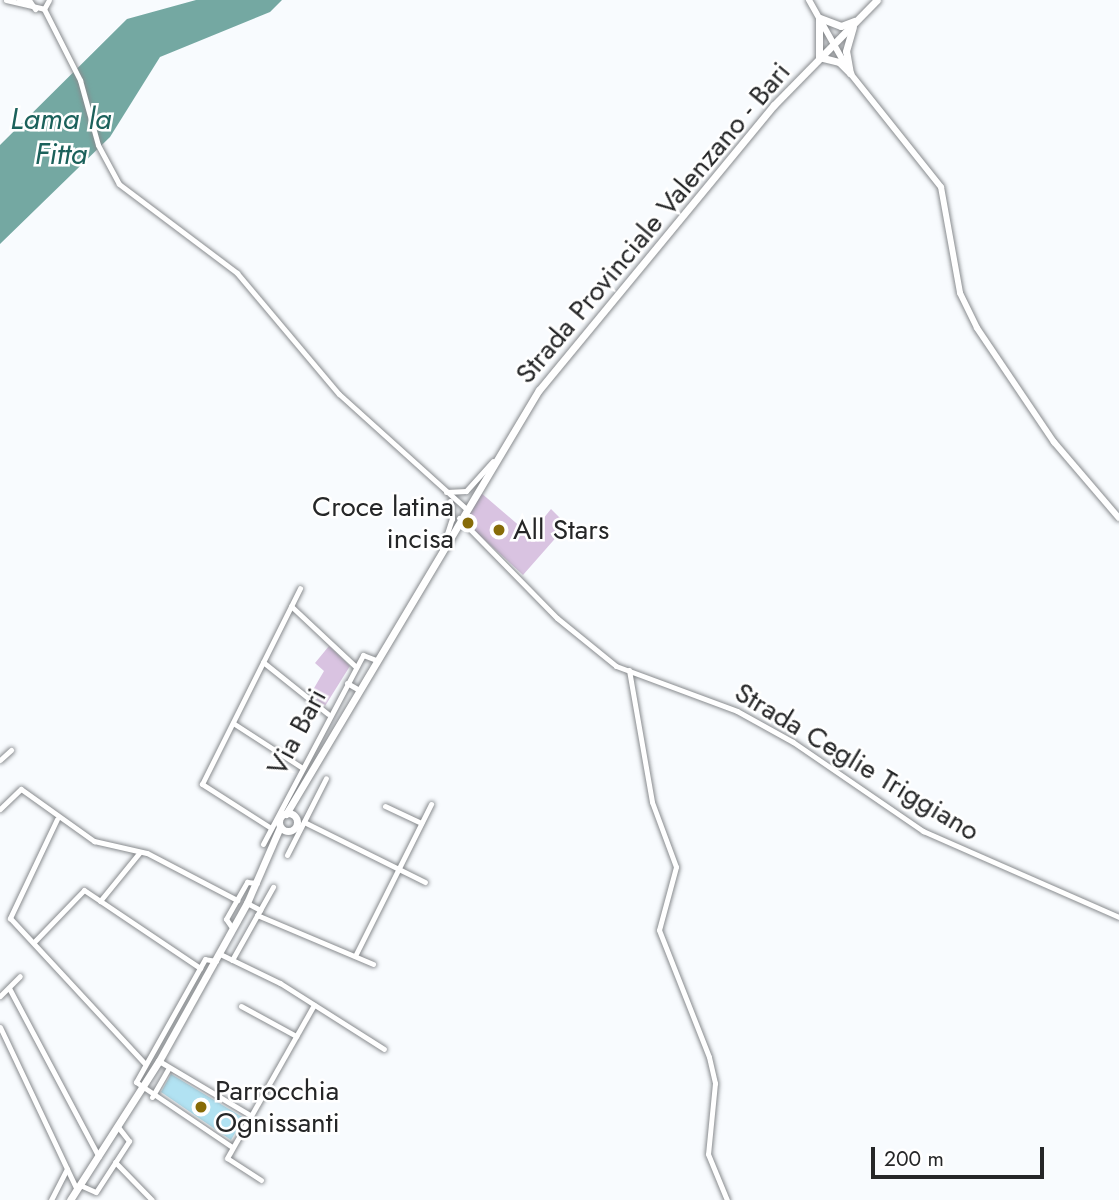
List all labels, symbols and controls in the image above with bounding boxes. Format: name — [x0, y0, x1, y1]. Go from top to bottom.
street label: Strada Provinciale Valenzano - Bari — [509, 55, 797, 391]
water label: Lama la Fitta — [10, 101, 112, 172]
place label: Croce latina incisa — [312, 490, 454, 556]
place label: All Stars — [513, 513, 609, 547]
marker: Croce latina incisa — [460, 515, 476, 531]
marker: All Stars — [491, 522, 507, 538]
street label: Strada Ceglie Triggiano — [729, 676, 985, 848]
street label: Via Bari — [260, 683, 334, 781]
place label: Parrocchia Ognissanti — [215, 1074, 340, 1140]
marker: Parrocchia Ognissanti — [193, 1099, 209, 1115]
scale bar — [874, 1134, 1047, 1178]
text: 200 m — [884, 1144, 944, 1174]

